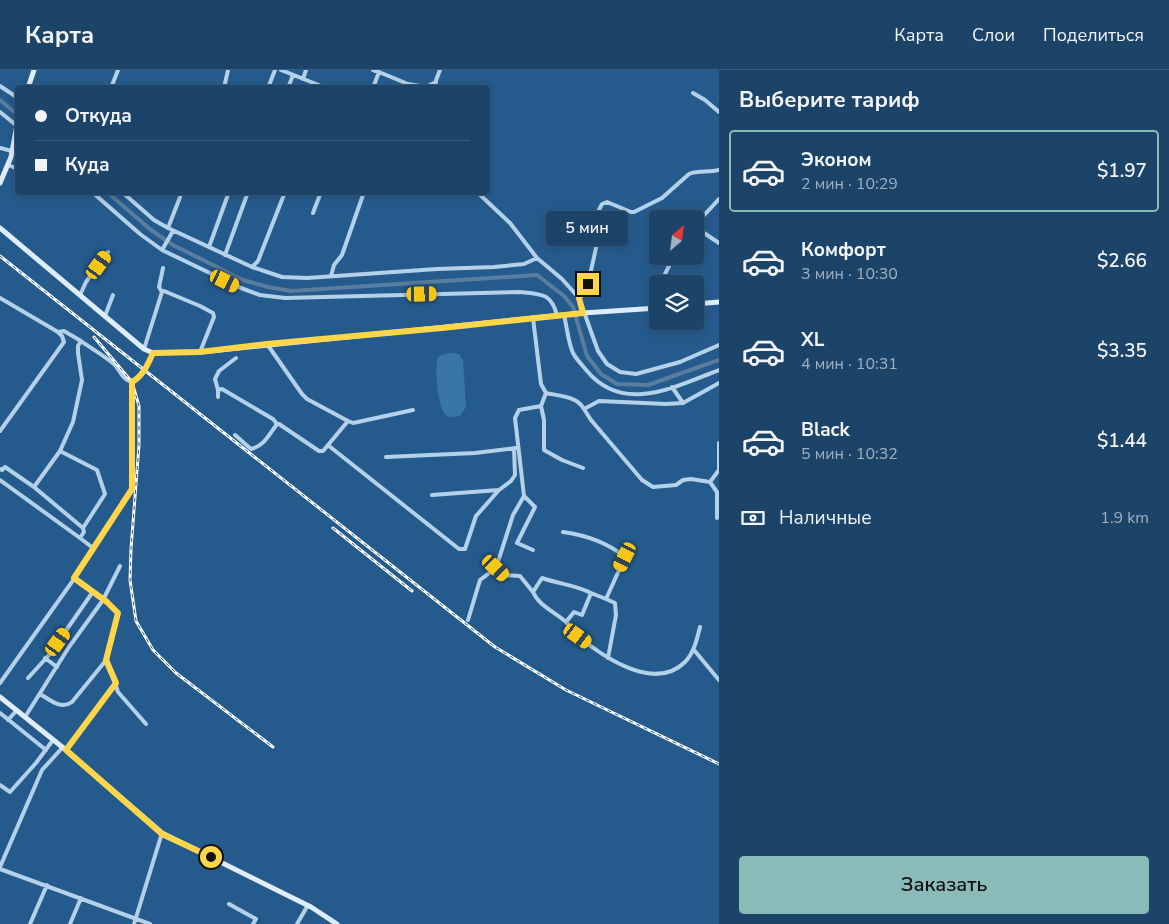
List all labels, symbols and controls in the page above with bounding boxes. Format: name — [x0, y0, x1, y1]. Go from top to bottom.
text: Карта — [25, 19, 94, 51]
text: Карта — [894, 23, 944, 47]
text: Слои — [972, 23, 1015, 47]
text: Поделиться — [1043, 23, 1144, 47]
text: Выберите тариф — [739, 85, 920, 115]
text: Откуда — [65, 103, 132, 129]
text: Эконом — [801, 147, 872, 173]
icon: car — [741, 149, 786, 194]
text: Куда — [65, 152, 110, 178]
text: $1.97 — [1097, 158, 1147, 184]
text: 2 мин · 10:29 — [801, 173, 898, 195]
north arrow — [649, 210, 704, 265]
map controls — [649, 210, 704, 330]
callout: 5 мин — [547, 212, 629, 246]
text: 5 мин — [565, 217, 609, 239]
text: Комфорт — [801, 237, 886, 263]
icon: car — [741, 239, 786, 284]
car — [84, 248, 113, 282]
text: $2.66 — [1097, 248, 1147, 274]
text: 3 мин · 10:30 — [801, 263, 898, 285]
car — [208, 268, 241, 294]
route end — [577, 273, 599, 295]
button: layers — [649, 275, 704, 330]
car — [406, 286, 437, 302]
text: XL — [801, 327, 824, 353]
icon: car — [741, 329, 786, 374]
text: $3.35 — [1097, 338, 1147, 364]
text: 4 мин · 10:31 — [801, 353, 898, 375]
text: Black — [801, 417, 850, 443]
icon: car — [741, 419, 786, 464]
text: $1.44 — [1097, 428, 1147, 454]
text: 5 мин · 10:32 — [801, 443, 898, 465]
icon: cash — [739, 504, 767, 532]
text: Наличные — [779, 505, 872, 531]
text: 1.9 km — [1100, 507, 1149, 529]
car — [611, 540, 638, 574]
car — [479, 552, 512, 584]
car — [561, 621, 594, 651]
car — [43, 625, 72, 659]
route start — [200, 846, 222, 868]
button: Заказать — [739, 856, 1149, 914]

